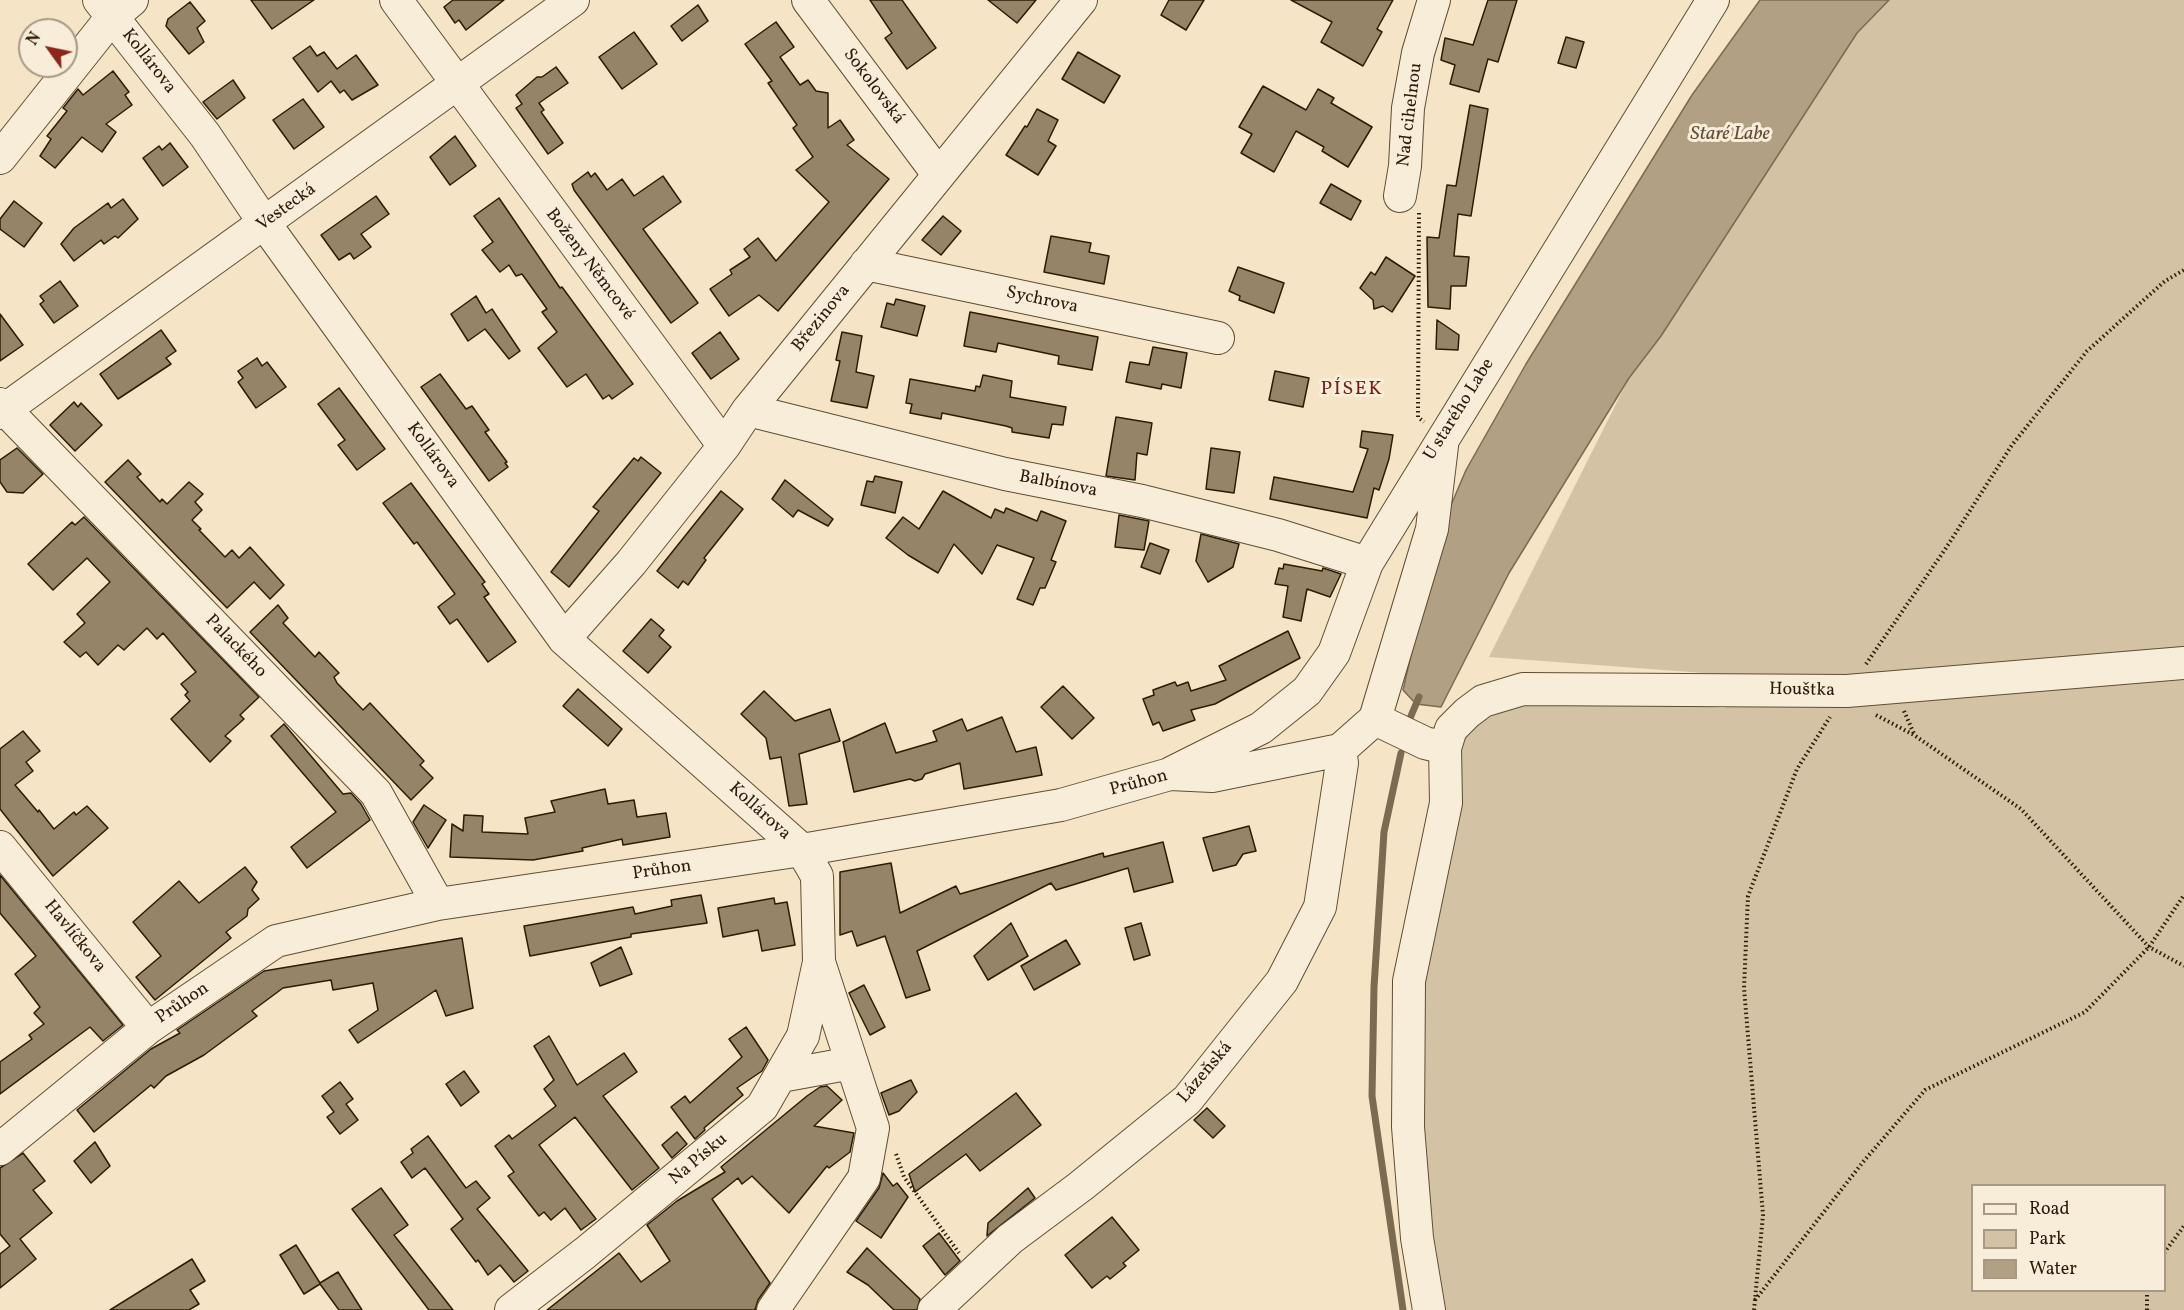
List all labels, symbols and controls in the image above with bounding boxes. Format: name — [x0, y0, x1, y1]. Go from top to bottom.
north arrow — [18, 18, 78, 78]
street label: Kollárova — [116, 25, 180, 99]
text: N — [22, 28, 47, 50]
street label: Sokolovská — [838, 45, 908, 129]
street label: Nad cihelnou — [1394, 62, 1428, 168]
water label: Staré Labe — [1690, 123, 1770, 147]
street label: Vestecká — [253, 179, 321, 237]
street label: Boženy Němcové — [540, 205, 638, 325]
street label: Březinova — [788, 281, 856, 357]
street label: Sychrova — [1004, 283, 1080, 319]
street label: U starého Labe — [1420, 355, 1500, 465]
district label: PÍSEK — [1321, 378, 1383, 402]
street label: Kollárova — [401, 419, 463, 493]
street label: Balbínova — [1017, 467, 1099, 503]
street label: Palackého — [200, 611, 270, 683]
street label: Houštka — [1769, 680, 1835, 702]
street label: Průhon — [1108, 766, 1170, 802]
street label: Kollárova — [724, 779, 794, 845]
street label: Průhon — [631, 856, 693, 886]
street label: Havlíčkova — [38, 896, 110, 978]
street label: Průhon — [152, 978, 214, 1030]
street label: Lázeňská — [1174, 1038, 1238, 1108]
street label: Na Písku — [665, 1129, 733, 1191]
legend — [1971, 1184, 2166, 1292]
text: Road — [2029, 1197, 2070, 1222]
text: Park — [2029, 1227, 2066, 1252]
text: Water — [2029, 1257, 2077, 1282]

